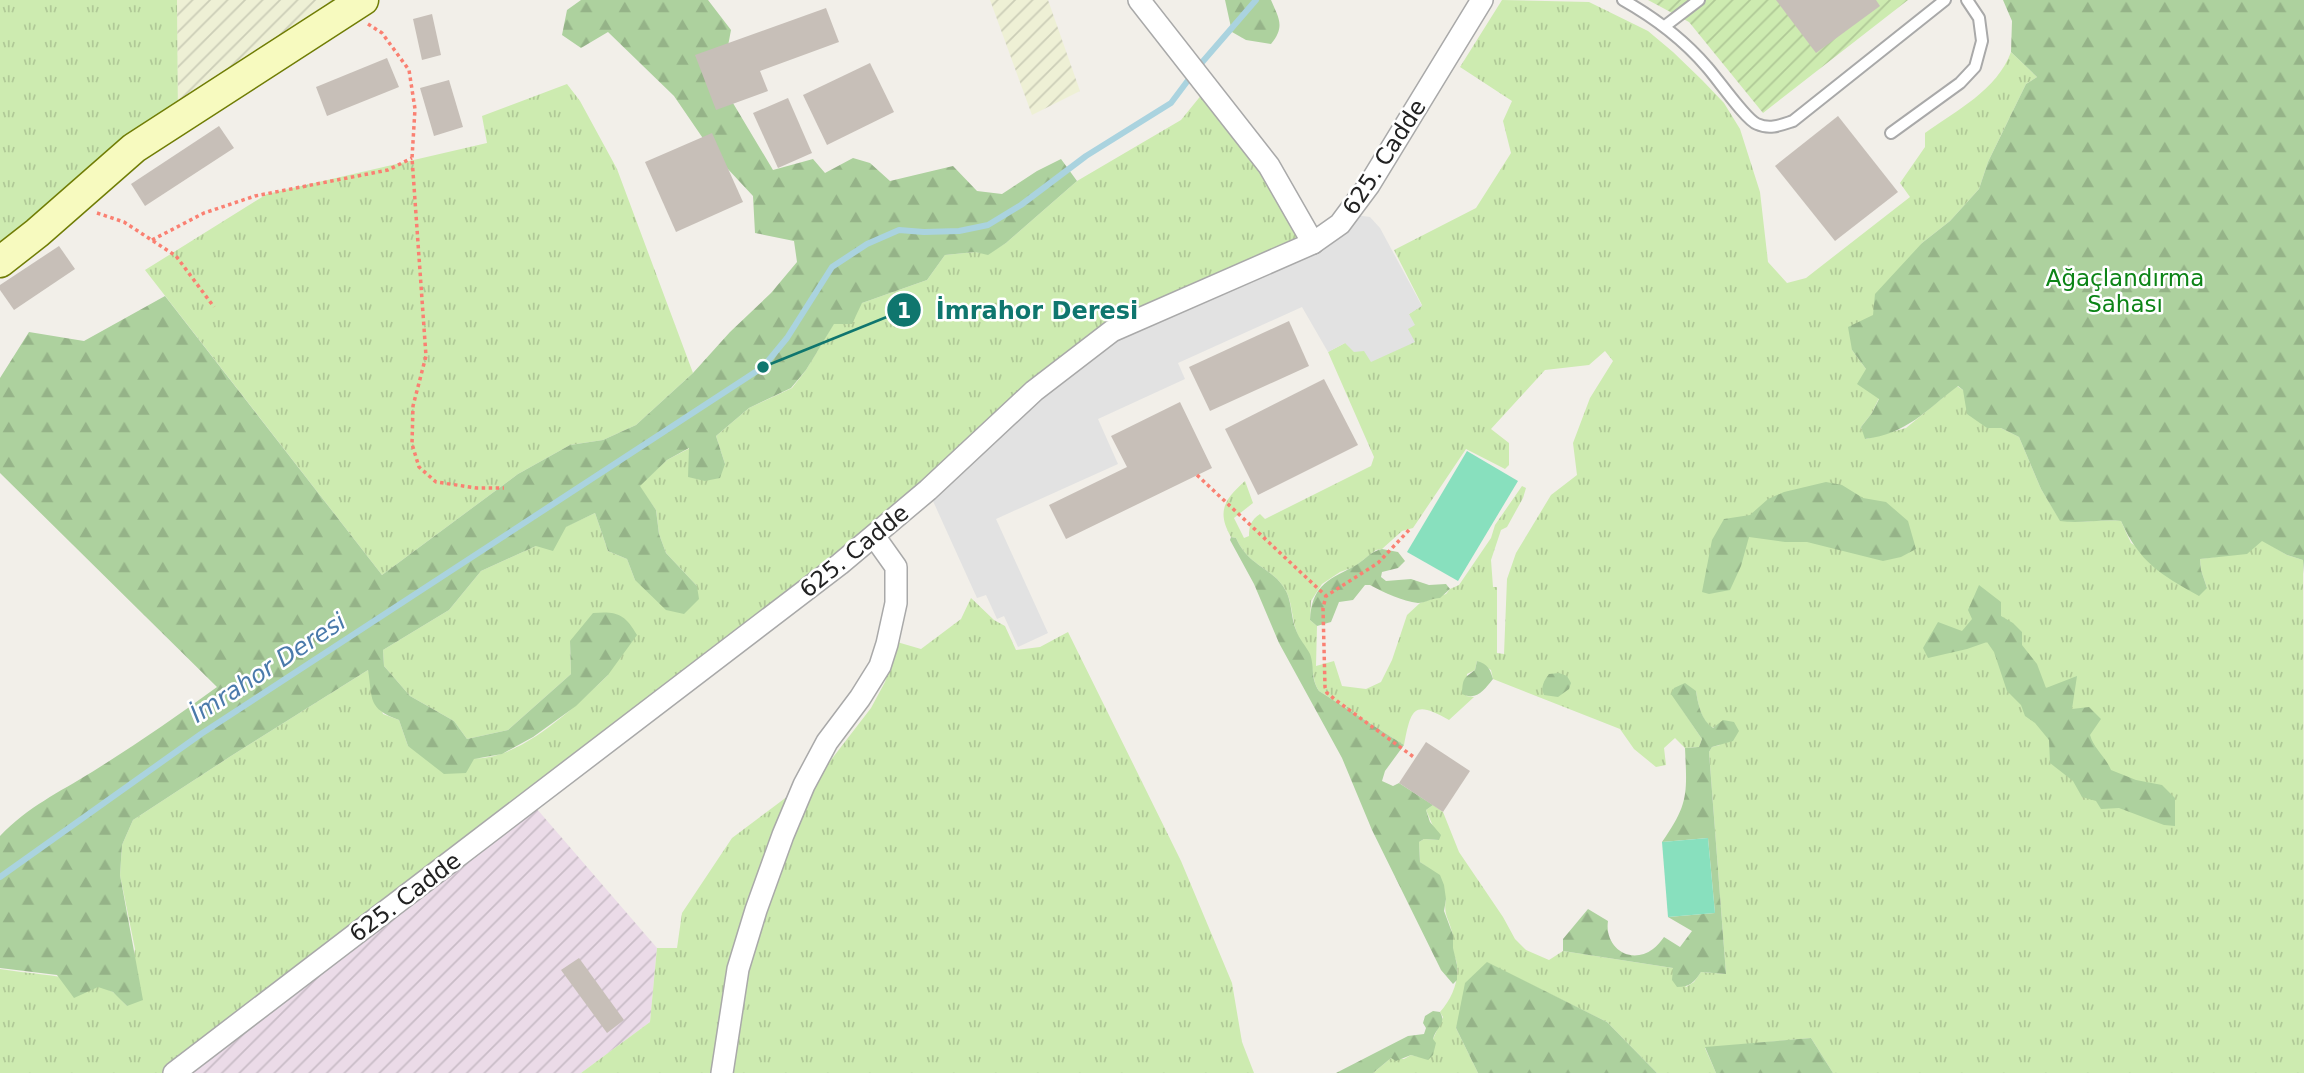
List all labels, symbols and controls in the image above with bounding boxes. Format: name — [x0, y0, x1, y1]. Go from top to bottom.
street label: 625. Cadde — [1337, 95, 1431, 219]
park label: Ağaçlandırma Sahası — [2046, 265, 2204, 317]
callout: İmrahor Deresi — [887, 288, 1152, 333]
text: İmrahor Deresi — [936, 296, 1138, 325]
text: 1 — [897, 299, 911, 323]
street label: 625. Cadde — [795, 499, 913, 603]
water label: İmrahor Deresi — [185, 606, 351, 729]
street label: 625. Cadde — [344, 847, 466, 947]

